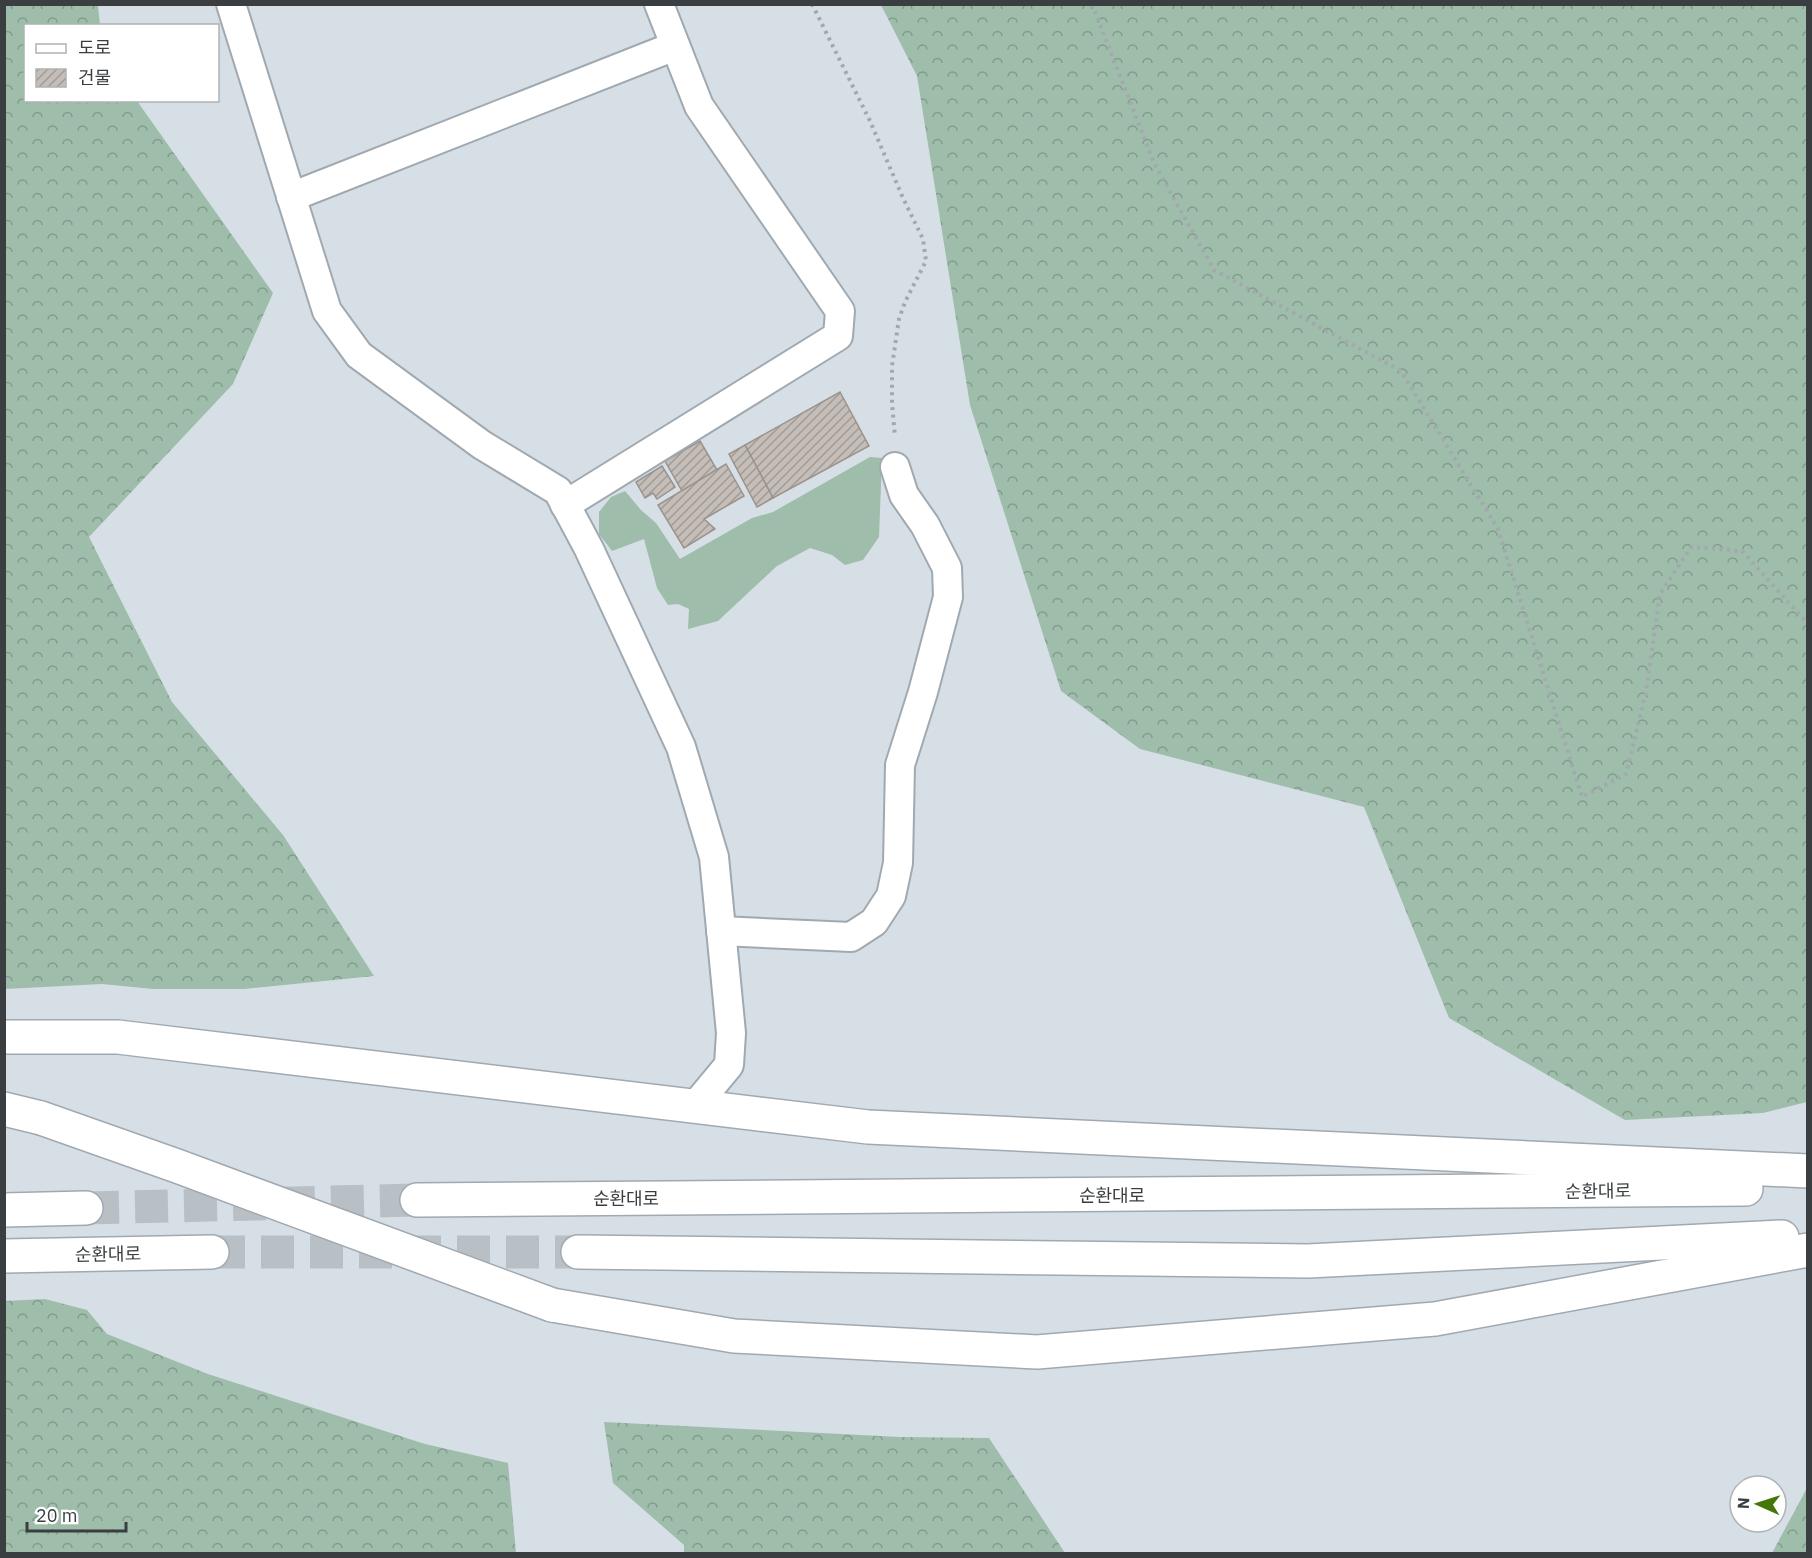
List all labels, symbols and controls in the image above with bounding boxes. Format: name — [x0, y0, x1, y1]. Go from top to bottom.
legend — [24, 24, 219, 102]
text: 도로 — [78, 36, 111, 59]
text: 건물 — [78, 66, 111, 89]
street label: 순환대로 — [1565, 1179, 1631, 1203]
street label: 순환대로 — [1079, 1184, 1145, 1207]
street label: 순환대로 — [593, 1187, 659, 1210]
street label: 순환대로 — [75, 1242, 141, 1266]
north arrow — [1728, 1474, 1788, 1534]
scale bar — [27, 1495, 126, 1533]
text: N — [1733, 1497, 1753, 1510]
text: 20 m — [36, 1504, 78, 1527]

